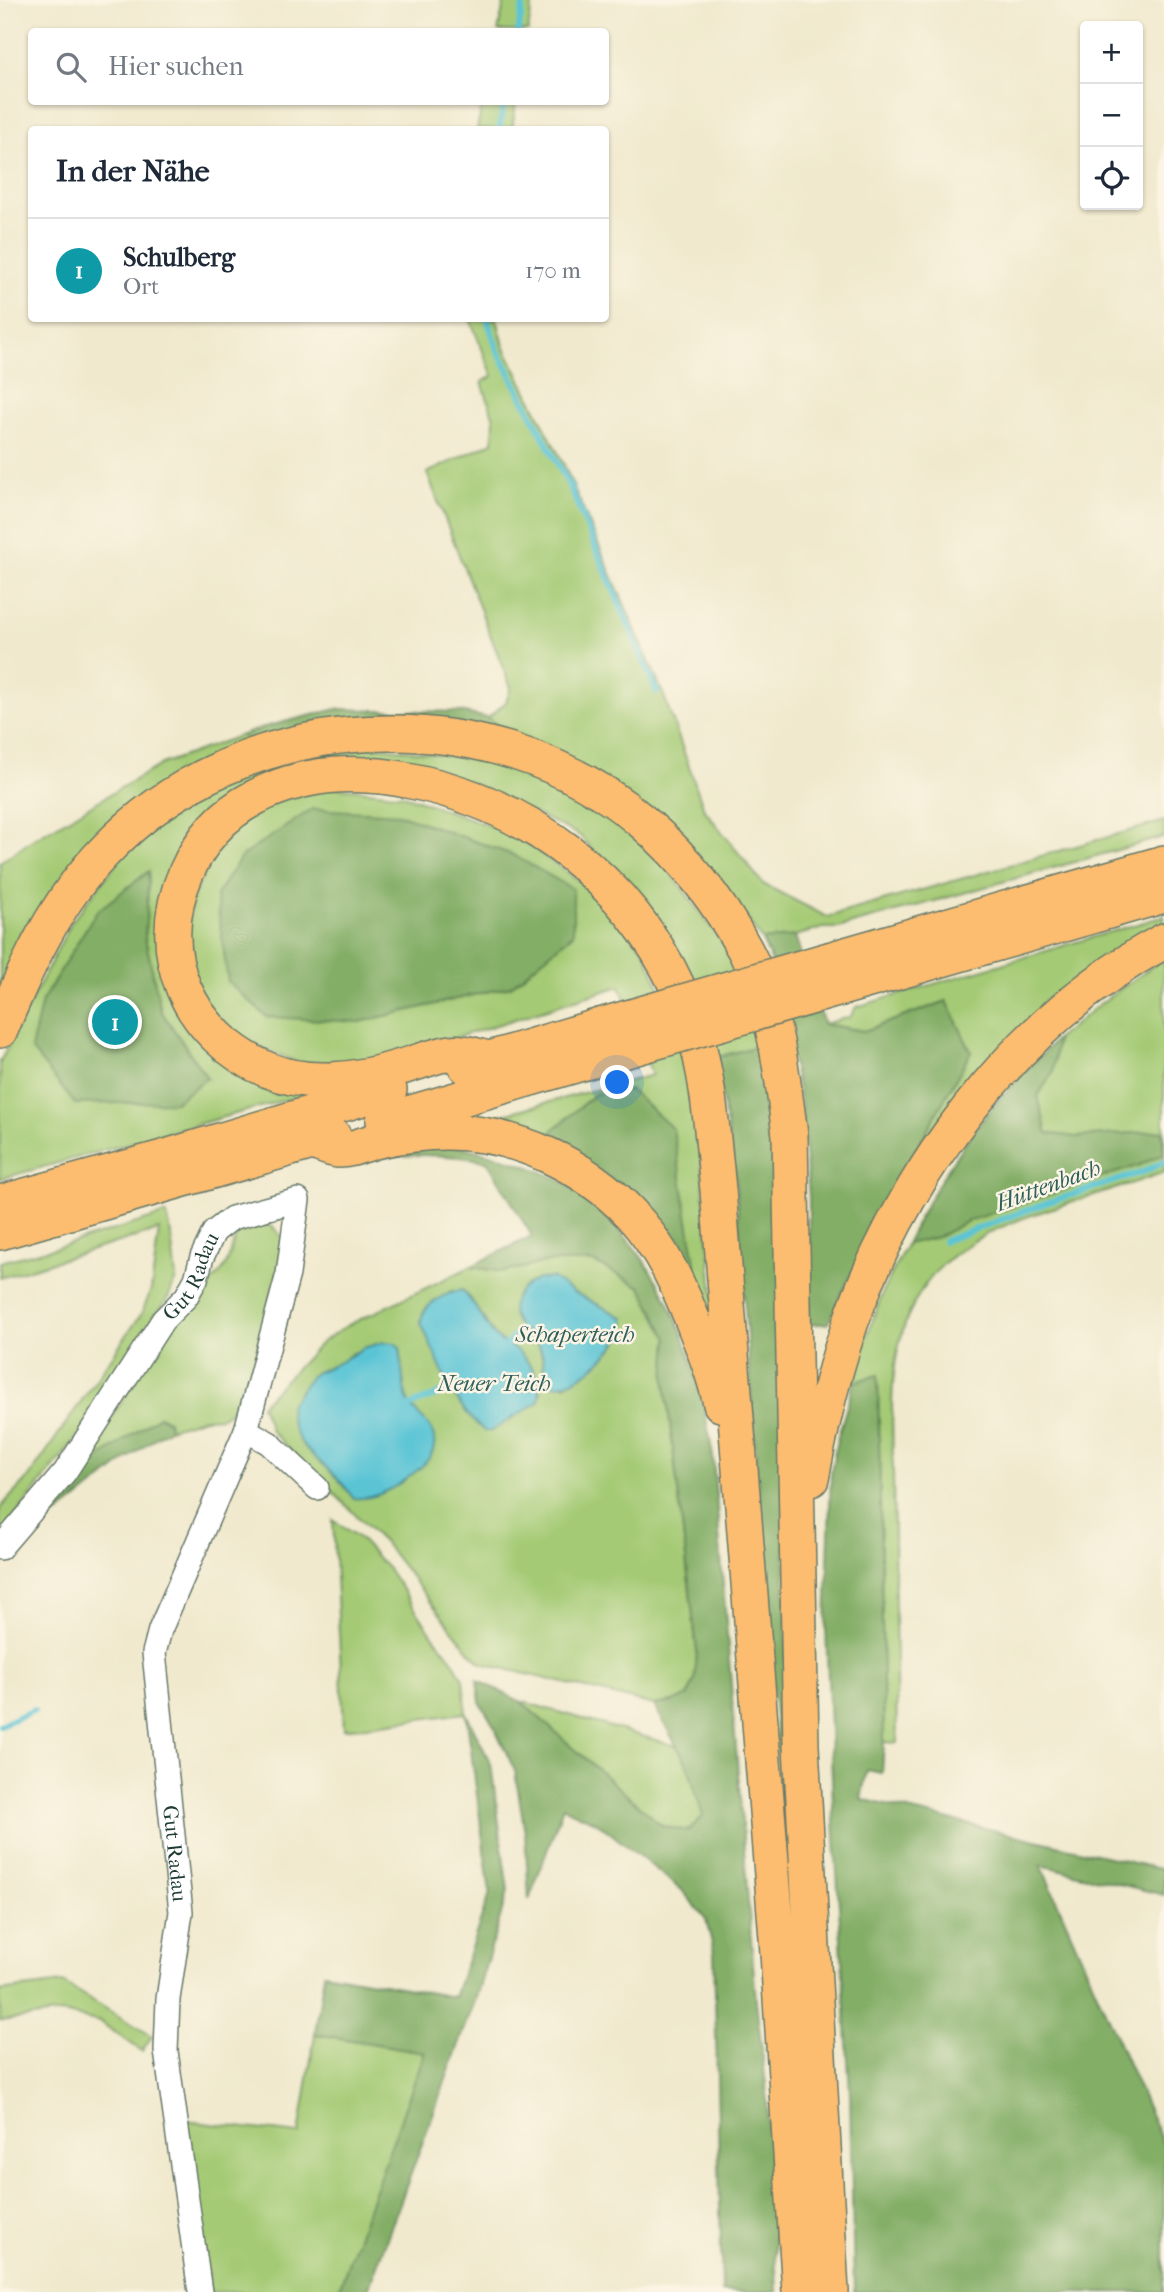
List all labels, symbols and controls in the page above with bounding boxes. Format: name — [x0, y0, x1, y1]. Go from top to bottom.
map controls — [1080, 21, 1143, 210]
button: + — [1080, 21, 1143, 84]
search box — [28, 28, 609, 105]
icon: search — [52, 48, 90, 86]
text: Hier suchen — [108, 51, 244, 82]
button: − — [1080, 84, 1143, 147]
button: locate — [1080, 147, 1143, 210]
text: In der Nähe — [56, 154, 210, 189]
text: Schulberg — [123, 242, 235, 273]
text: 1 — [75, 257, 83, 284]
text: 170 m — [525, 257, 581, 284]
text: Ort — [123, 273, 159, 300]
pin: 1 — [92, 996, 138, 1048]
your location — [600, 1065, 634, 1099]
water label: Hüttenbach — [991, 1154, 1104, 1217]
street label: Gut Radau — [158, 1229, 224, 1325]
water label: Schaperteich — [515, 1321, 635, 1348]
water label: Neuer Teich — [436, 1370, 551, 1397]
street label: Gut Radau — [158, 1804, 192, 1903]

